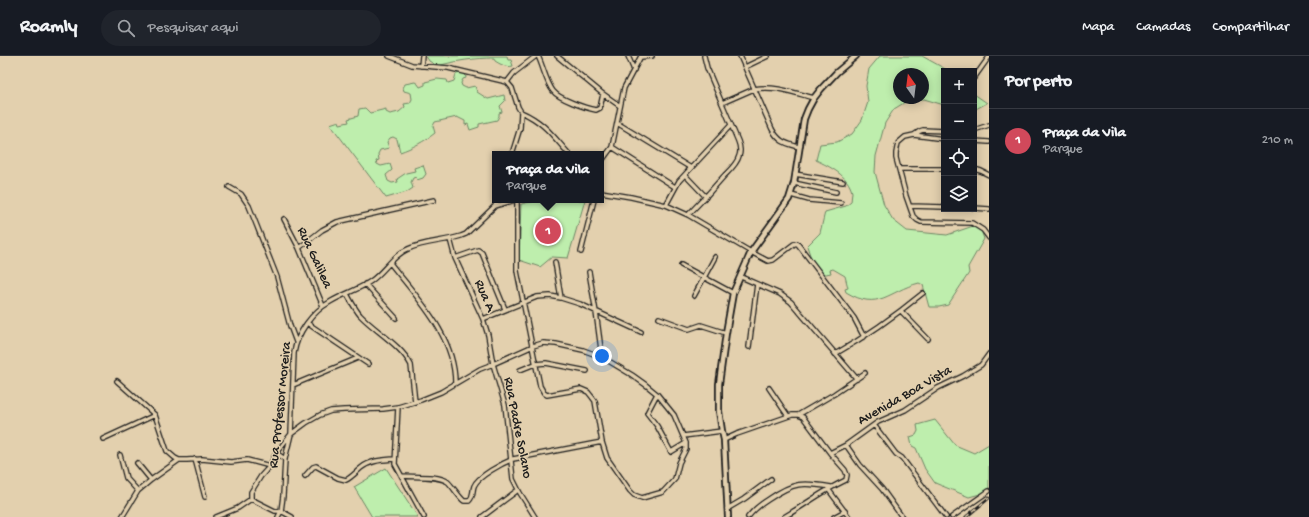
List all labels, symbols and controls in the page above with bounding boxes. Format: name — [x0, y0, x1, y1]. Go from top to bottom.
search box — [101, 10, 381, 46]
text: Roamly — [20, 16, 77, 39]
icon: search — [115, 17, 137, 39]
text: Pesquisar aqui — [147, 19, 239, 37]
text: Mapa — [1082, 19, 1114, 36]
text: Camadas — [1136, 19, 1191, 36]
text: Compartilhar — [1213, 19, 1289, 36]
north arrow — [893, 68, 929, 104]
map controls — [941, 68, 977, 212]
button: + — [941, 68, 977, 104]
text: Por perto — [1005, 72, 1072, 92]
button: − — [941, 104, 977, 140]
text: Praça da Vila — [1043, 124, 1126, 142]
text: 1 — [1015, 133, 1021, 148]
text: 210 m — [1262, 133, 1293, 148]
button: locate — [941, 140, 977, 176]
text: Parque — [1043, 142, 1083, 157]
popup — [492, 151, 604, 203]
text: Praça da Vila — [507, 161, 589, 179]
button: layers — [941, 176, 977, 212]
text: Parque — [507, 179, 546, 194]
pin: 1 — [535, 216, 561, 246]
street label: Rua Galilea — [292, 225, 336, 293]
street label: Rua A — [469, 277, 499, 315]
street label: Rua Professor Moreira — [266, 340, 296, 469]
your location — [592, 346, 612, 366]
street label: Avenida Boa Vista — [855, 362, 956, 430]
street label: Rua Padre Solano — [499, 376, 535, 480]

